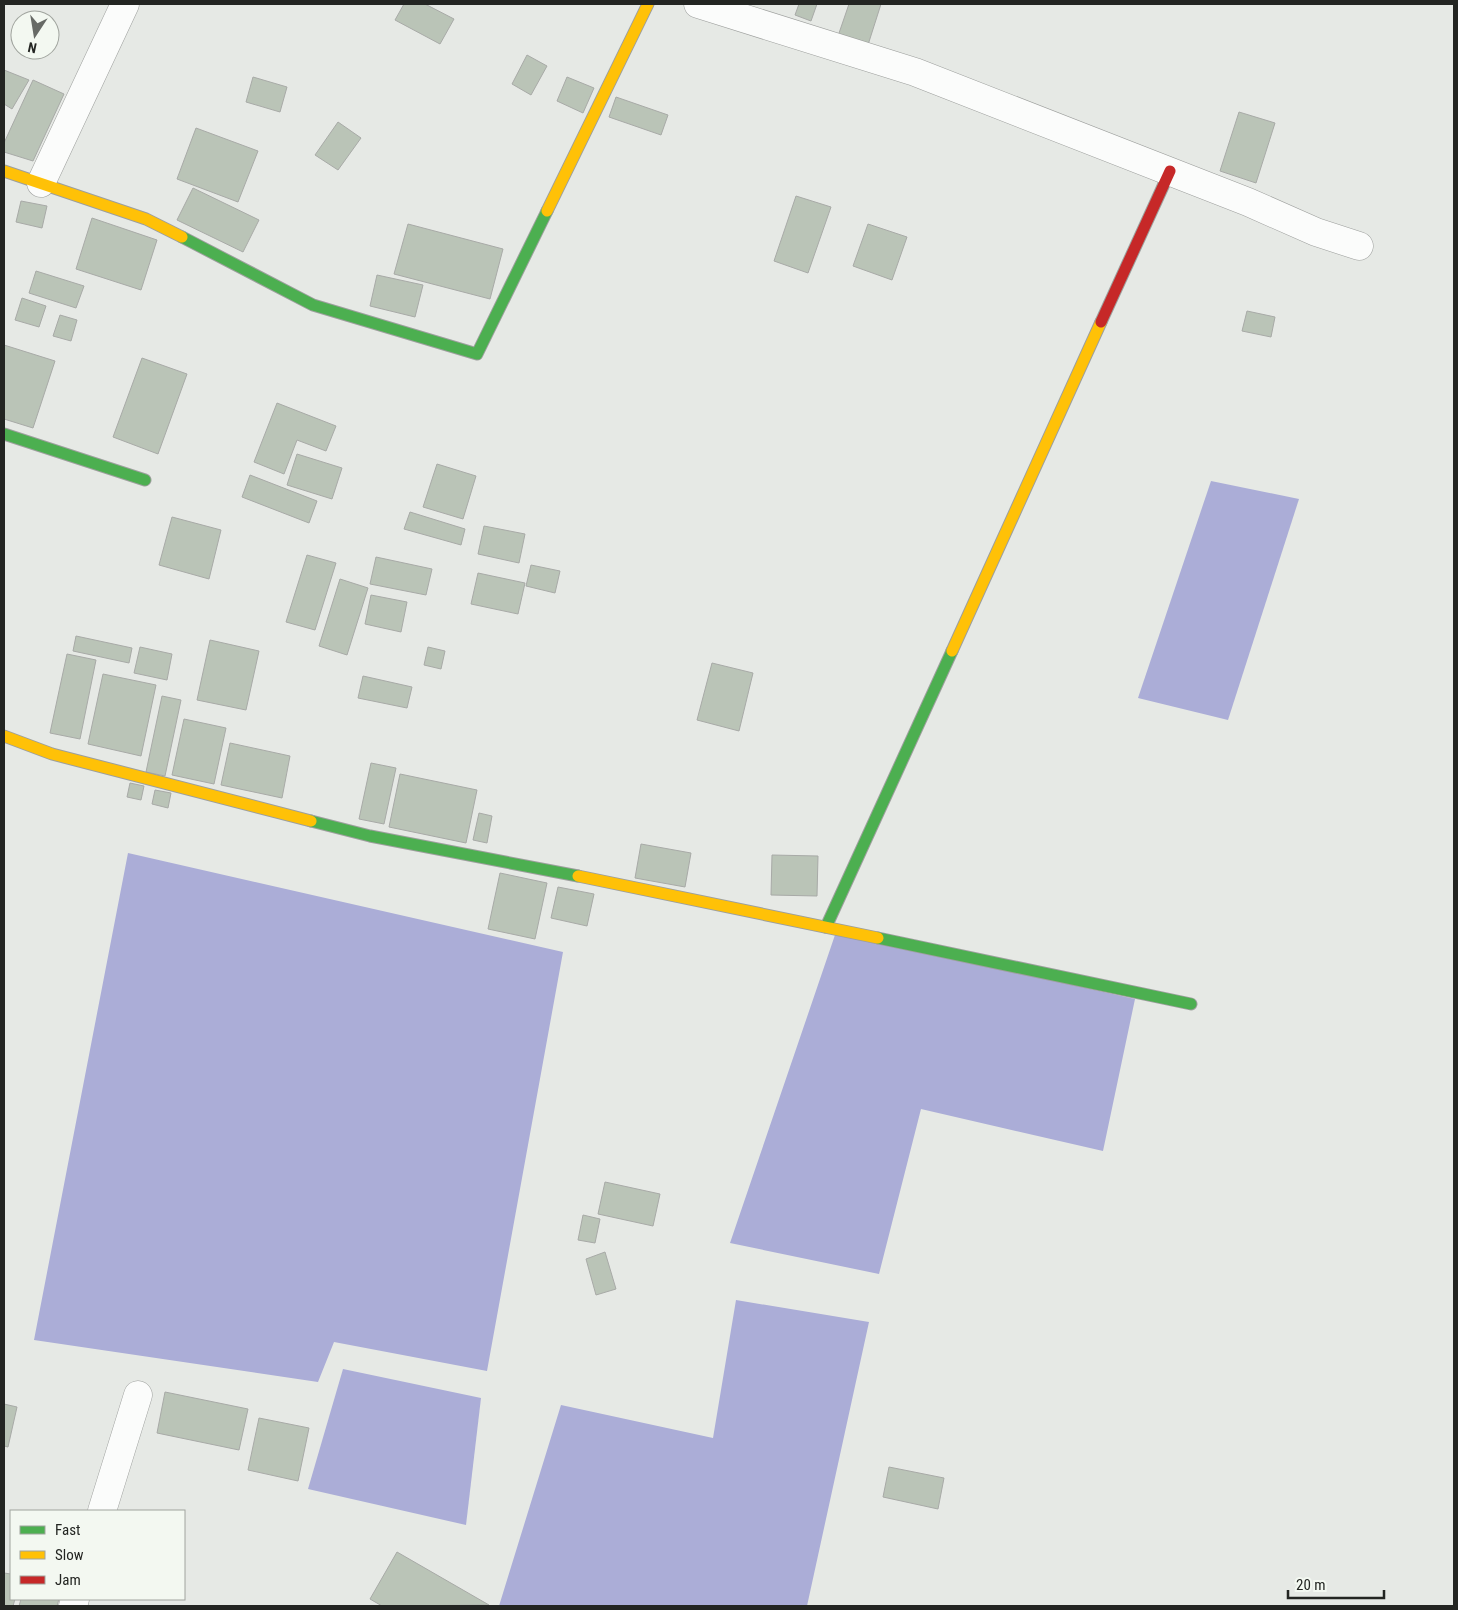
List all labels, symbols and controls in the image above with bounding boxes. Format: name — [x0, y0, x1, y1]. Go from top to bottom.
north arrow — [10, 10, 60, 60]
text: N — [26, 39, 38, 56]
legend — [10, 1510, 185, 1600]
text: Fast — [55, 1521, 80, 1539]
text: Slow — [55, 1546, 84, 1564]
scale bar — [1288, 1568, 1384, 1600]
text: Jam — [55, 1571, 81, 1589]
text: 20 m — [1296, 1576, 1326, 1594]

